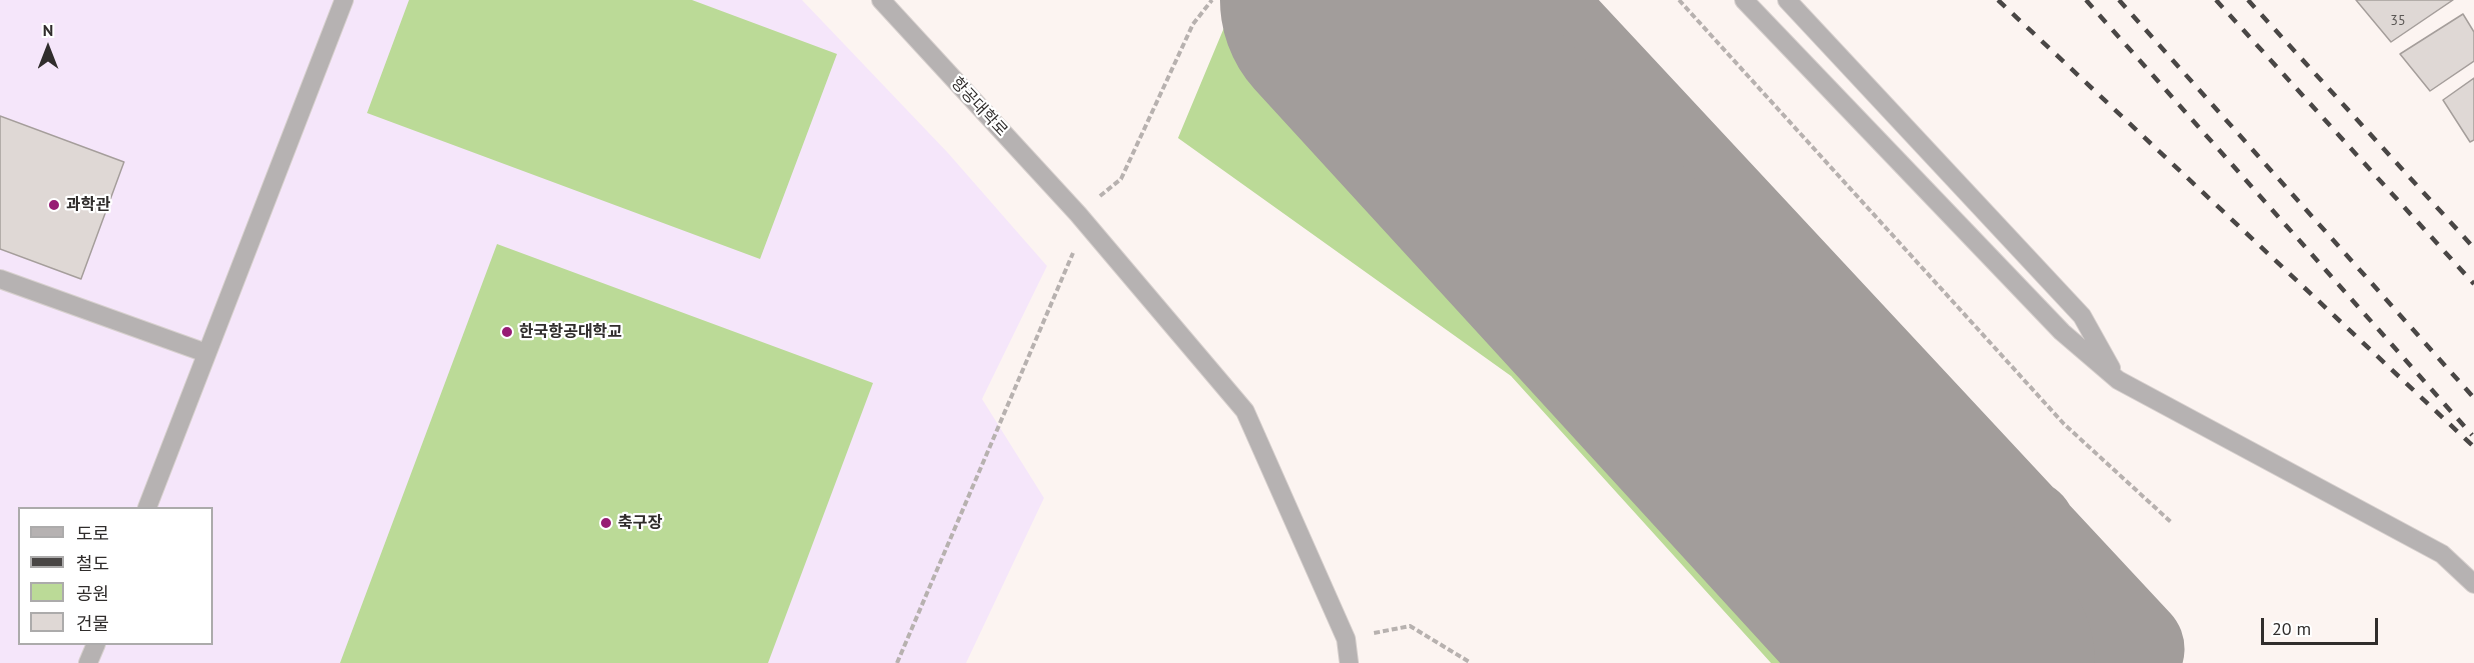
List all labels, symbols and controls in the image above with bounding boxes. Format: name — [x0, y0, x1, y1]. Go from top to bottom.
house number: 35 — [2390, 13, 2406, 29]
north arrow — [18, 18, 78, 78]
text: N — [43, 20, 53, 40]
street label: 항공대학로 — [947, 74, 1011, 140]
place label: 과학관 — [66, 195, 110, 215]
marker: 과학관 — [47, 198, 61, 212]
place label: 한국항공대학교 — [519, 322, 622, 342]
marker: 한국항공대학교 — [500, 325, 514, 339]
legend — [18, 507, 213, 645]
place label: 축구장 — [618, 513, 662, 533]
marker: 축구장 — [599, 516, 613, 530]
text: 도로 — [76, 522, 109, 545]
text: 철도 — [76, 552, 109, 575]
text: 공원 — [76, 582, 109, 605]
scale bar — [2264, 606, 2381, 644]
text: 건물 — [76, 612, 109, 635]
text: 20 m — [2272, 617, 2311, 640]

